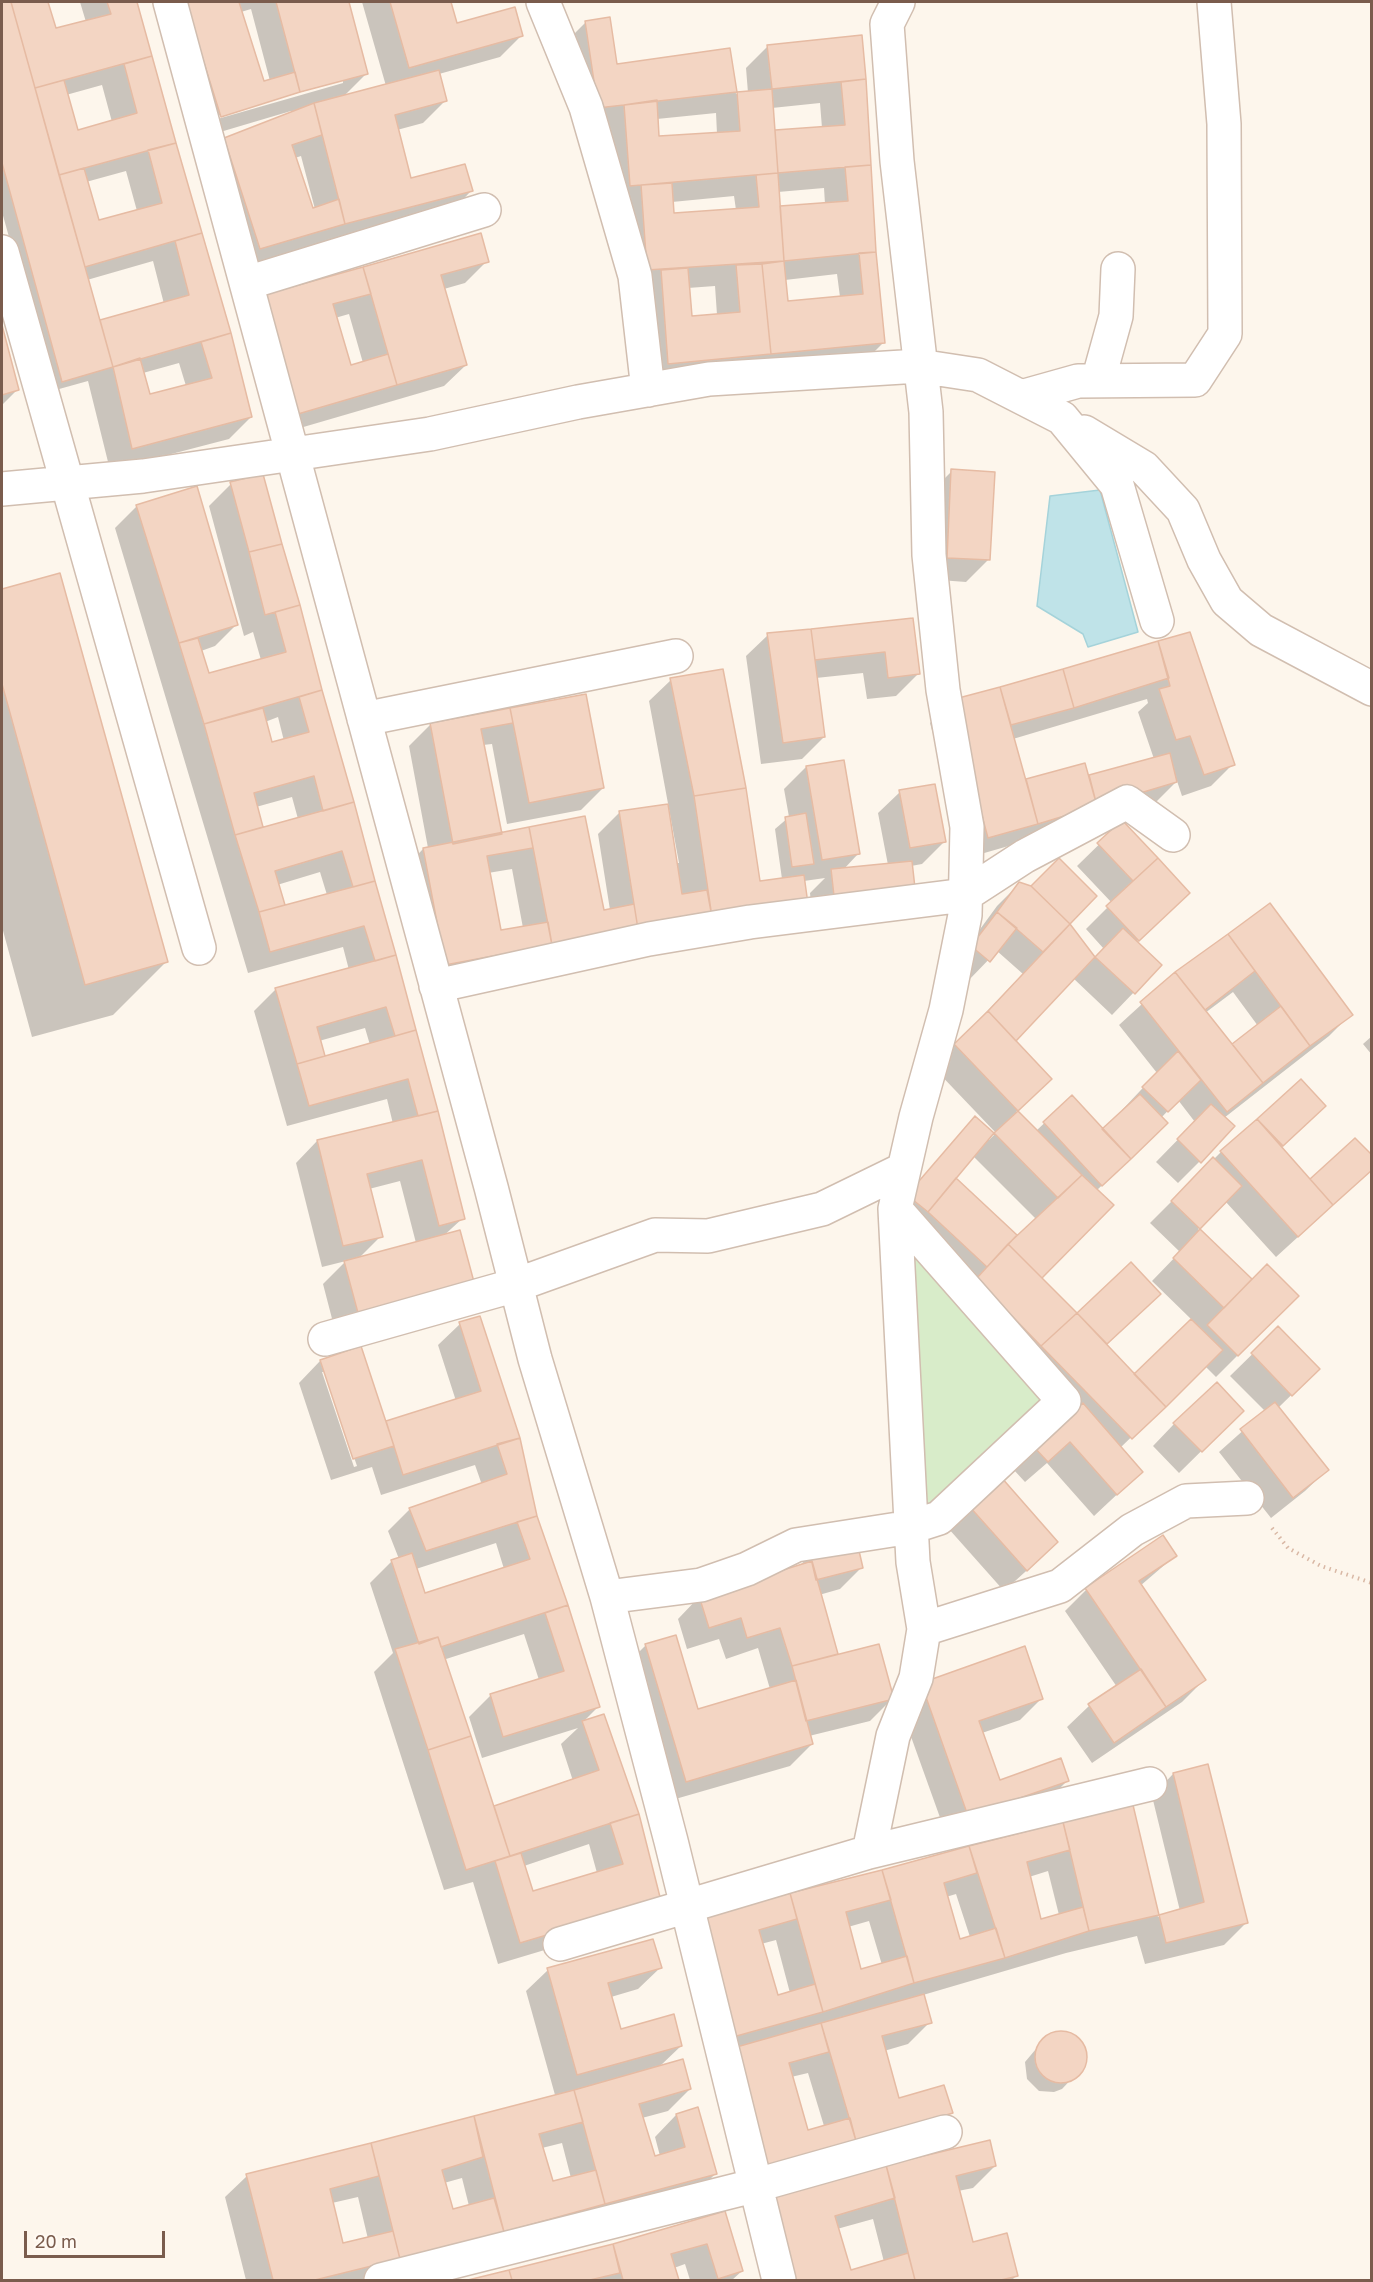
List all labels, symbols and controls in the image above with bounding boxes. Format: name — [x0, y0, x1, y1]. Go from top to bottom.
scale bar — [27, 2219, 168, 2257]
text: 20 m — [35, 2230, 77, 2252]

